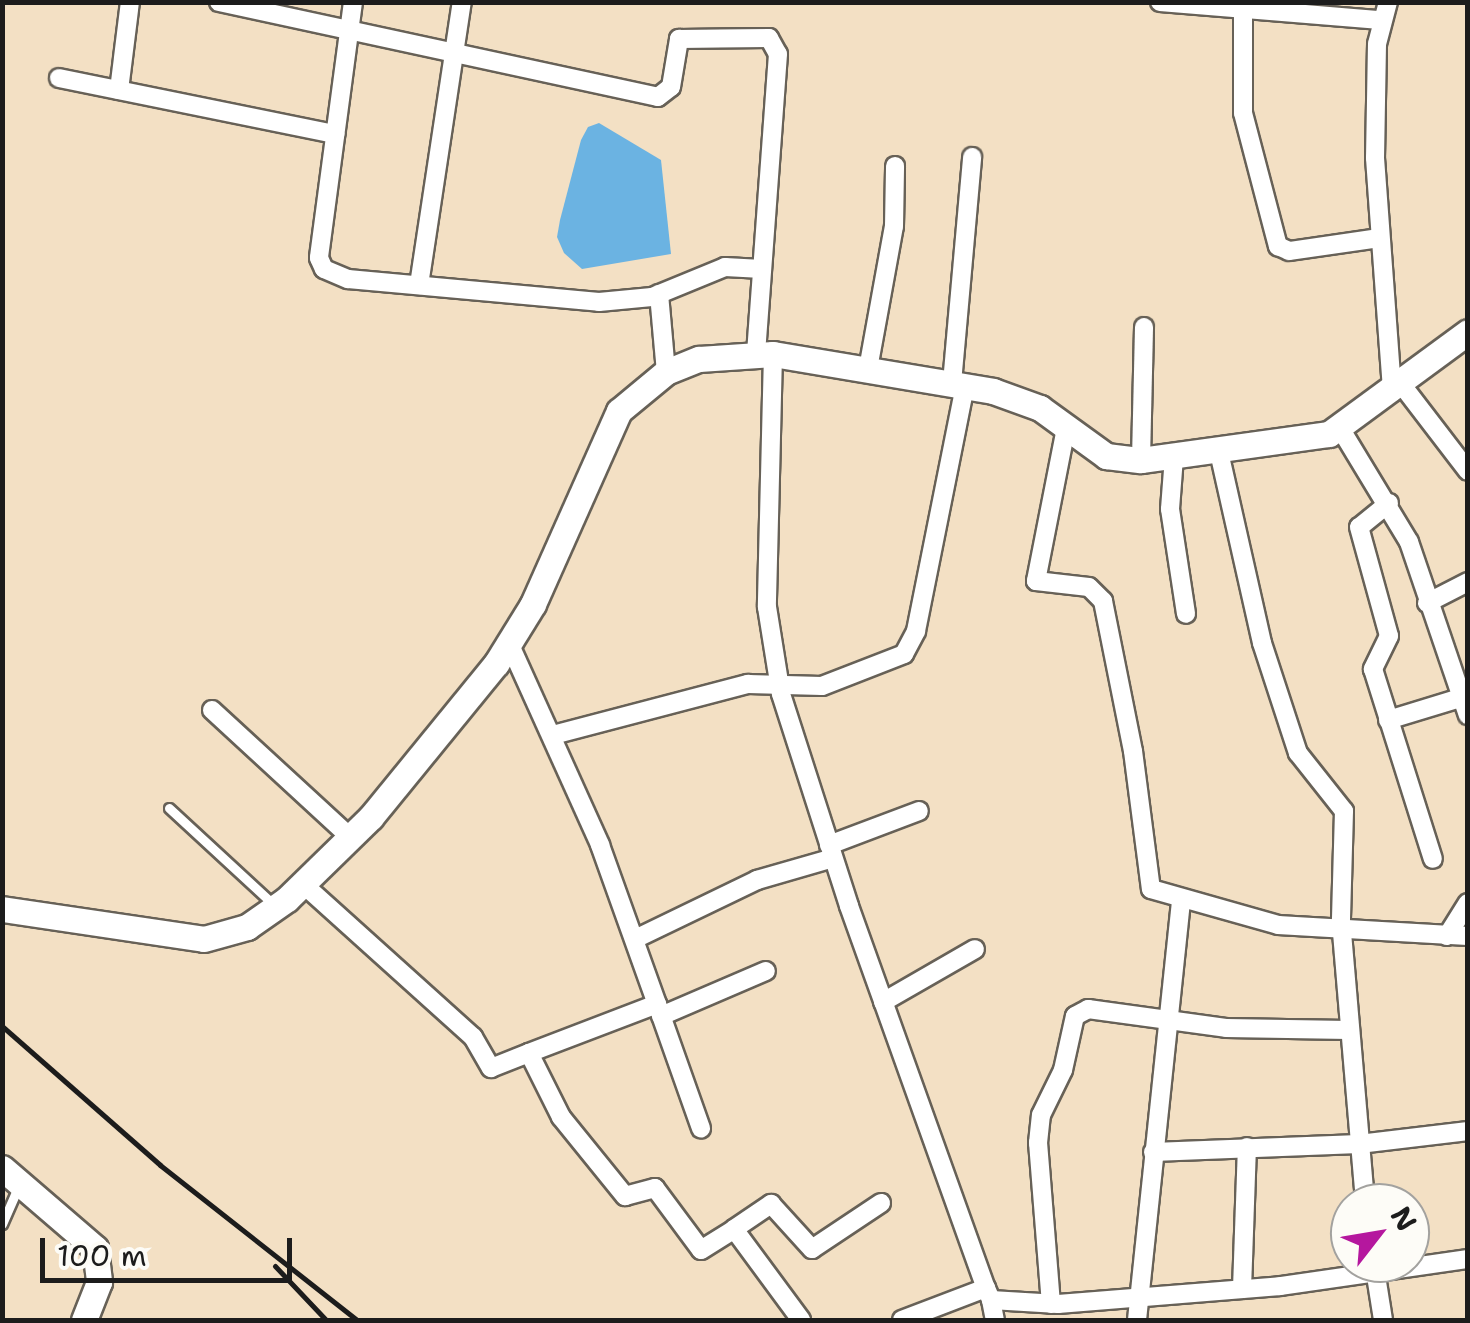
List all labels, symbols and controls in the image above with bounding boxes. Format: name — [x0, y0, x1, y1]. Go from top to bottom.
north arrow — [1330, 1183, 1430, 1283]
text: N — [1382, 1199, 1426, 1238]
scale bar — [45, 1218, 298, 1280]
text: 100 m — [57, 1235, 147, 1276]

